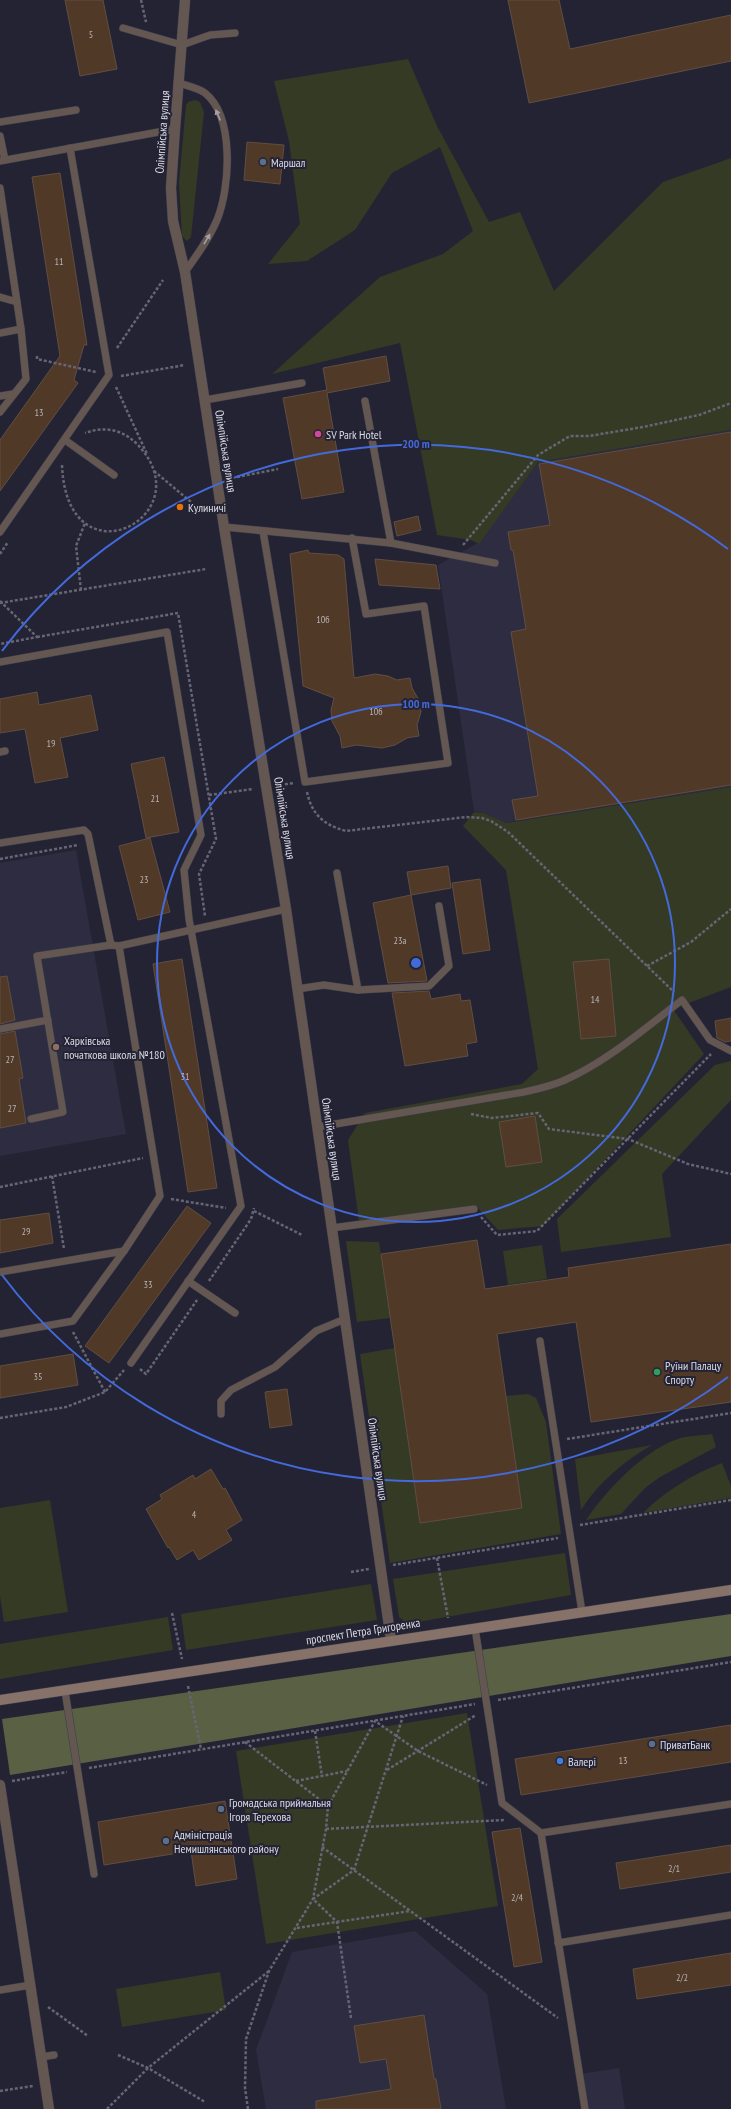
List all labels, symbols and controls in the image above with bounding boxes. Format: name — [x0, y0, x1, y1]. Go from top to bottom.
house number: 5 — [89, 28, 93, 41]
street label: Олімпійська вулиця — [152, 90, 172, 174]
one-way arrow — [215, 108, 221, 120]
place label: Маршал — [271, 155, 306, 170]
marker: Маршал — [258, 157, 268, 167]
one-way arrow — [203, 233, 210, 245]
house number: 11 — [55, 255, 64, 268]
house number: 13 — [35, 406, 44, 419]
street label: Олімпійська вулиця — [212, 409, 240, 494]
place label: SV Park Hotel — [326, 427, 382, 442]
marker: SV Park Hotel — [313, 429, 323, 439]
text: 200 m — [402, 436, 430, 451]
place label: Кулиничі — [188, 500, 226, 515]
marker: Кулиничі — [175, 502, 185, 512]
house number: 10б — [316, 613, 330, 626]
text: 100 m — [402, 696, 430, 711]
house number: 10б — [369, 705, 383, 718]
house number: 19 — [47, 737, 56, 750]
street label: Олімпійська вулиця — [271, 776, 299, 861]
house number: 21 — [151, 792, 160, 805]
house number: 23 — [140, 873, 149, 886]
house number: 23а — [394, 934, 407, 947]
centre of rings — [409, 956, 423, 970]
house number: 14 — [591, 993, 600, 1006]
place label: Харківська початкова школа №180 — [64, 1033, 165, 1062]
marker: Харківська початкова школа №180 — [51, 1042, 61, 1052]
house number: 27 — [6, 1053, 15, 1066]
house number: 31 — [181, 1070, 190, 1083]
street label: Олімпійська вулиця — [319, 1097, 345, 1182]
house number: 27 — [8, 1102, 17, 1115]
house number: 29 — [22, 1225, 31, 1238]
house number: 33 — [144, 1278, 153, 1291]
place label: Руїни Палацу Спорту — [665, 1358, 722, 1387]
marker: Руїни Палацу Спорту — [652, 1367, 662, 1377]
house number: 35 — [34, 1370, 43, 1383]
street label: Олімпійська вулиця — [365, 1417, 391, 1502]
house number: 4 — [192, 1508, 197, 1521]
street label: проспект Петра Григоренка — [305, 1615, 421, 1647]
place label: ПриватБанк — [660, 1737, 711, 1752]
marker: ПриватБанк — [647, 1739, 657, 1749]
place label: Валері — [568, 1754, 596, 1769]
house number: 13 — [619, 1754, 628, 1767]
marker: Валері — [555, 1756, 565, 1766]
place label: Громадська приймальня Ігоря Терехова — [229, 1795, 331, 1824]
marker: Громадська приймальня Ігоря Терехова — [216, 1804, 226, 1814]
place label: Адміністрація Немишлянського району — [174, 1827, 279, 1856]
marker: Адміністрація Немишлянського району — [161, 1836, 171, 1846]
house number: 2/1 — [668, 1862, 680, 1875]
house number: 2/4 — [511, 1891, 523, 1904]
house number: 2/2 — [676, 1971, 688, 1984]

